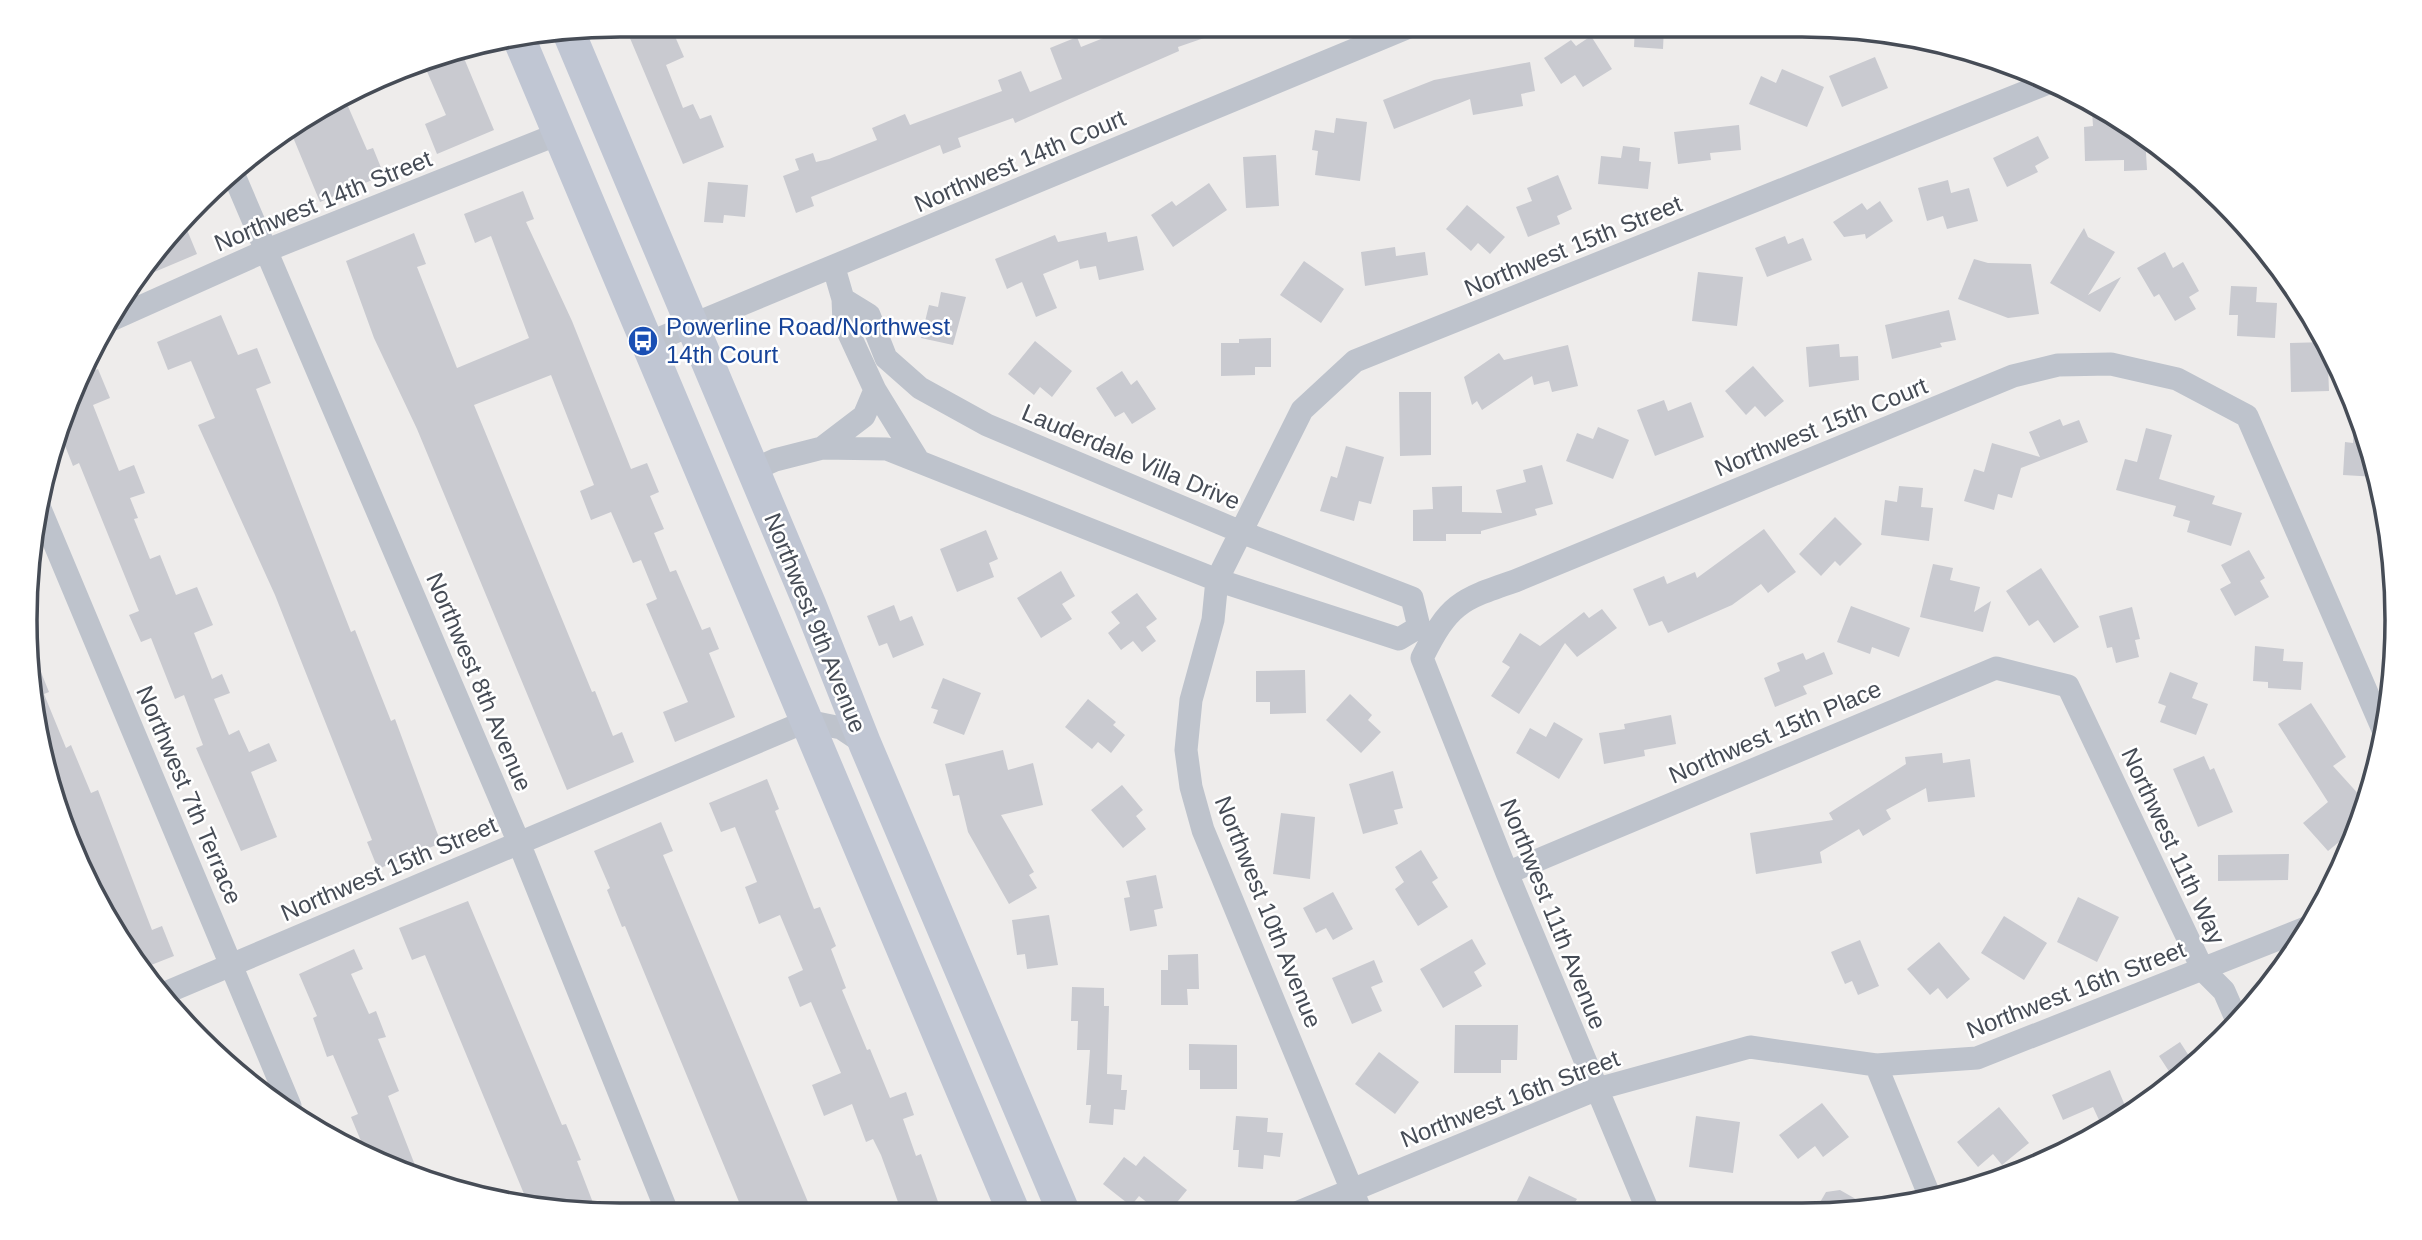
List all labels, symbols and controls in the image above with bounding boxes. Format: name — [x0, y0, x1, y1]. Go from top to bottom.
street label: Northwest 14th Court — [910, 104, 1130, 217]
street label: Northwest 14th Street — [210, 144, 436, 257]
street label: Northwest 15th Street — [1460, 189, 1686, 302]
place label: Powerline Road/Northwest 14th Court — [666, 313, 950, 368]
bus stop icon: Powerline Road/Northwest 14th Court — [626, 324, 660, 358]
street label: Northwest 15th Court — [1711, 371, 1931, 482]
street label: Lauderdale Villa Drive — [1018, 398, 1244, 515]
street label: Northwest 9th Avenue — [759, 509, 872, 737]
street label: Northwest 8th Avenue — [421, 569, 538, 795]
street label: Northwest 15th Place — [1665, 675, 1885, 789]
street label: Northwest 7th Terrace — [131, 682, 248, 908]
street label: Northwest 11th Way — [2116, 743, 2231, 948]
street label: Northwest 10th Avenue — [1210, 792, 1327, 1032]
street label: Northwest 11th Avenue — [1495, 795, 1612, 1033]
street label: Northwest 15th Street — [277, 811, 501, 926]
street label: Northwest 16th Street — [1963, 935, 2189, 1044]
street label: Northwest 16th Street — [1397, 1044, 1623, 1153]

